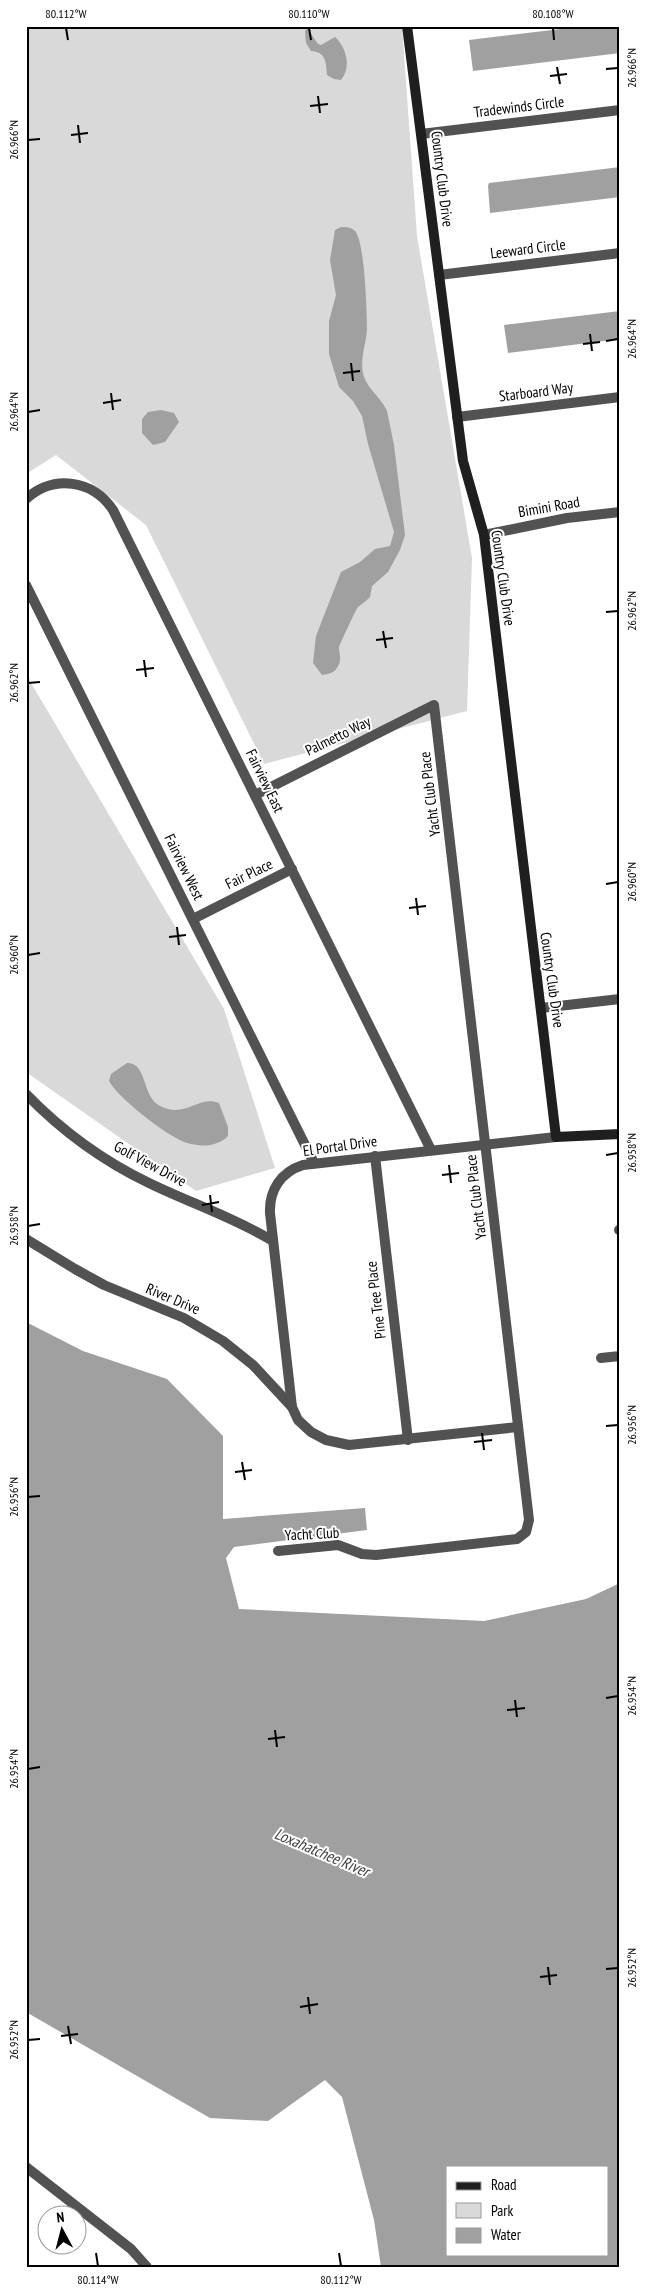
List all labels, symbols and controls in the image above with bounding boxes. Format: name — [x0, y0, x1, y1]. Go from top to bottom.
text: 80.112°W — [45, 6, 87, 21]
text: 80.110°W — [288, 6, 330, 21]
text: 80.108°W — [532, 6, 574, 21]
text: 26.966°N — [624, 48, 639, 88]
street label: Tradewinds Circle — [473, 92, 565, 121]
text: 26.966°N — [6, 120, 21, 160]
street label: Country Club Drive — [427, 130, 458, 228]
street label: Leeward Circle — [489, 234, 567, 263]
text: 26.964°N — [624, 319, 639, 359]
street label: Starboard Way — [498, 377, 574, 405]
text: 26.964°N — [6, 392, 21, 432]
street label: Bimini Road — [517, 492, 581, 521]
street label: Country Club Drive — [487, 529, 520, 627]
text: 26.962°N — [624, 591, 639, 631]
text: 26.962°N — [6, 663, 21, 703]
street label: Palmetto Way — [302, 711, 374, 760]
street label: Fairview East — [242, 746, 289, 816]
street label: Yacht Club Place — [415, 751, 444, 838]
street label: Fairview West — [160, 831, 209, 903]
street label: Fair Place — [222, 854, 276, 893]
text: 26.960°N — [624, 862, 639, 902]
street label: Country Club Drive — [536, 931, 569, 1029]
text: 26.960°N — [6, 935, 21, 975]
street label: El Portal Drive — [302, 1131, 378, 1160]
text: 26.958°N — [624, 1133, 639, 1173]
street label: Golf View Drive — [111, 1137, 190, 1191]
street label: Yacht Club Place — [461, 1154, 490, 1241]
text: 26.958°N — [6, 1206, 21, 1246]
street label: Pine Tree Place — [361, 1260, 390, 1340]
street label: River Drive — [143, 1279, 203, 1318]
text: 26.956°N — [624, 1405, 639, 1445]
text: 26.956°N — [6, 1477, 21, 1517]
street label: Yacht Club — [284, 1523, 340, 1544]
text: 26.954°N — [624, 1676, 639, 1716]
text: 26.954°N — [6, 1749, 21, 1789]
water label: Loxahatchee River — [272, 1823, 375, 1882]
text: 26.952°N — [624, 1948, 639, 1988]
text: 26.952°N — [6, 2020, 21, 2060]
legend — [446, 2166, 608, 2256]
text: Road — [491, 2175, 517, 2194]
text: Park — [491, 2201, 513, 2220]
north arrow — [38, 2206, 88, 2256]
text: N — [56, 2208, 65, 2226]
text: Water — [491, 2225, 522, 2244]
text: 80.114°W — [77, 2272, 119, 2287]
text: 80.112°W — [320, 2272, 362, 2287]

